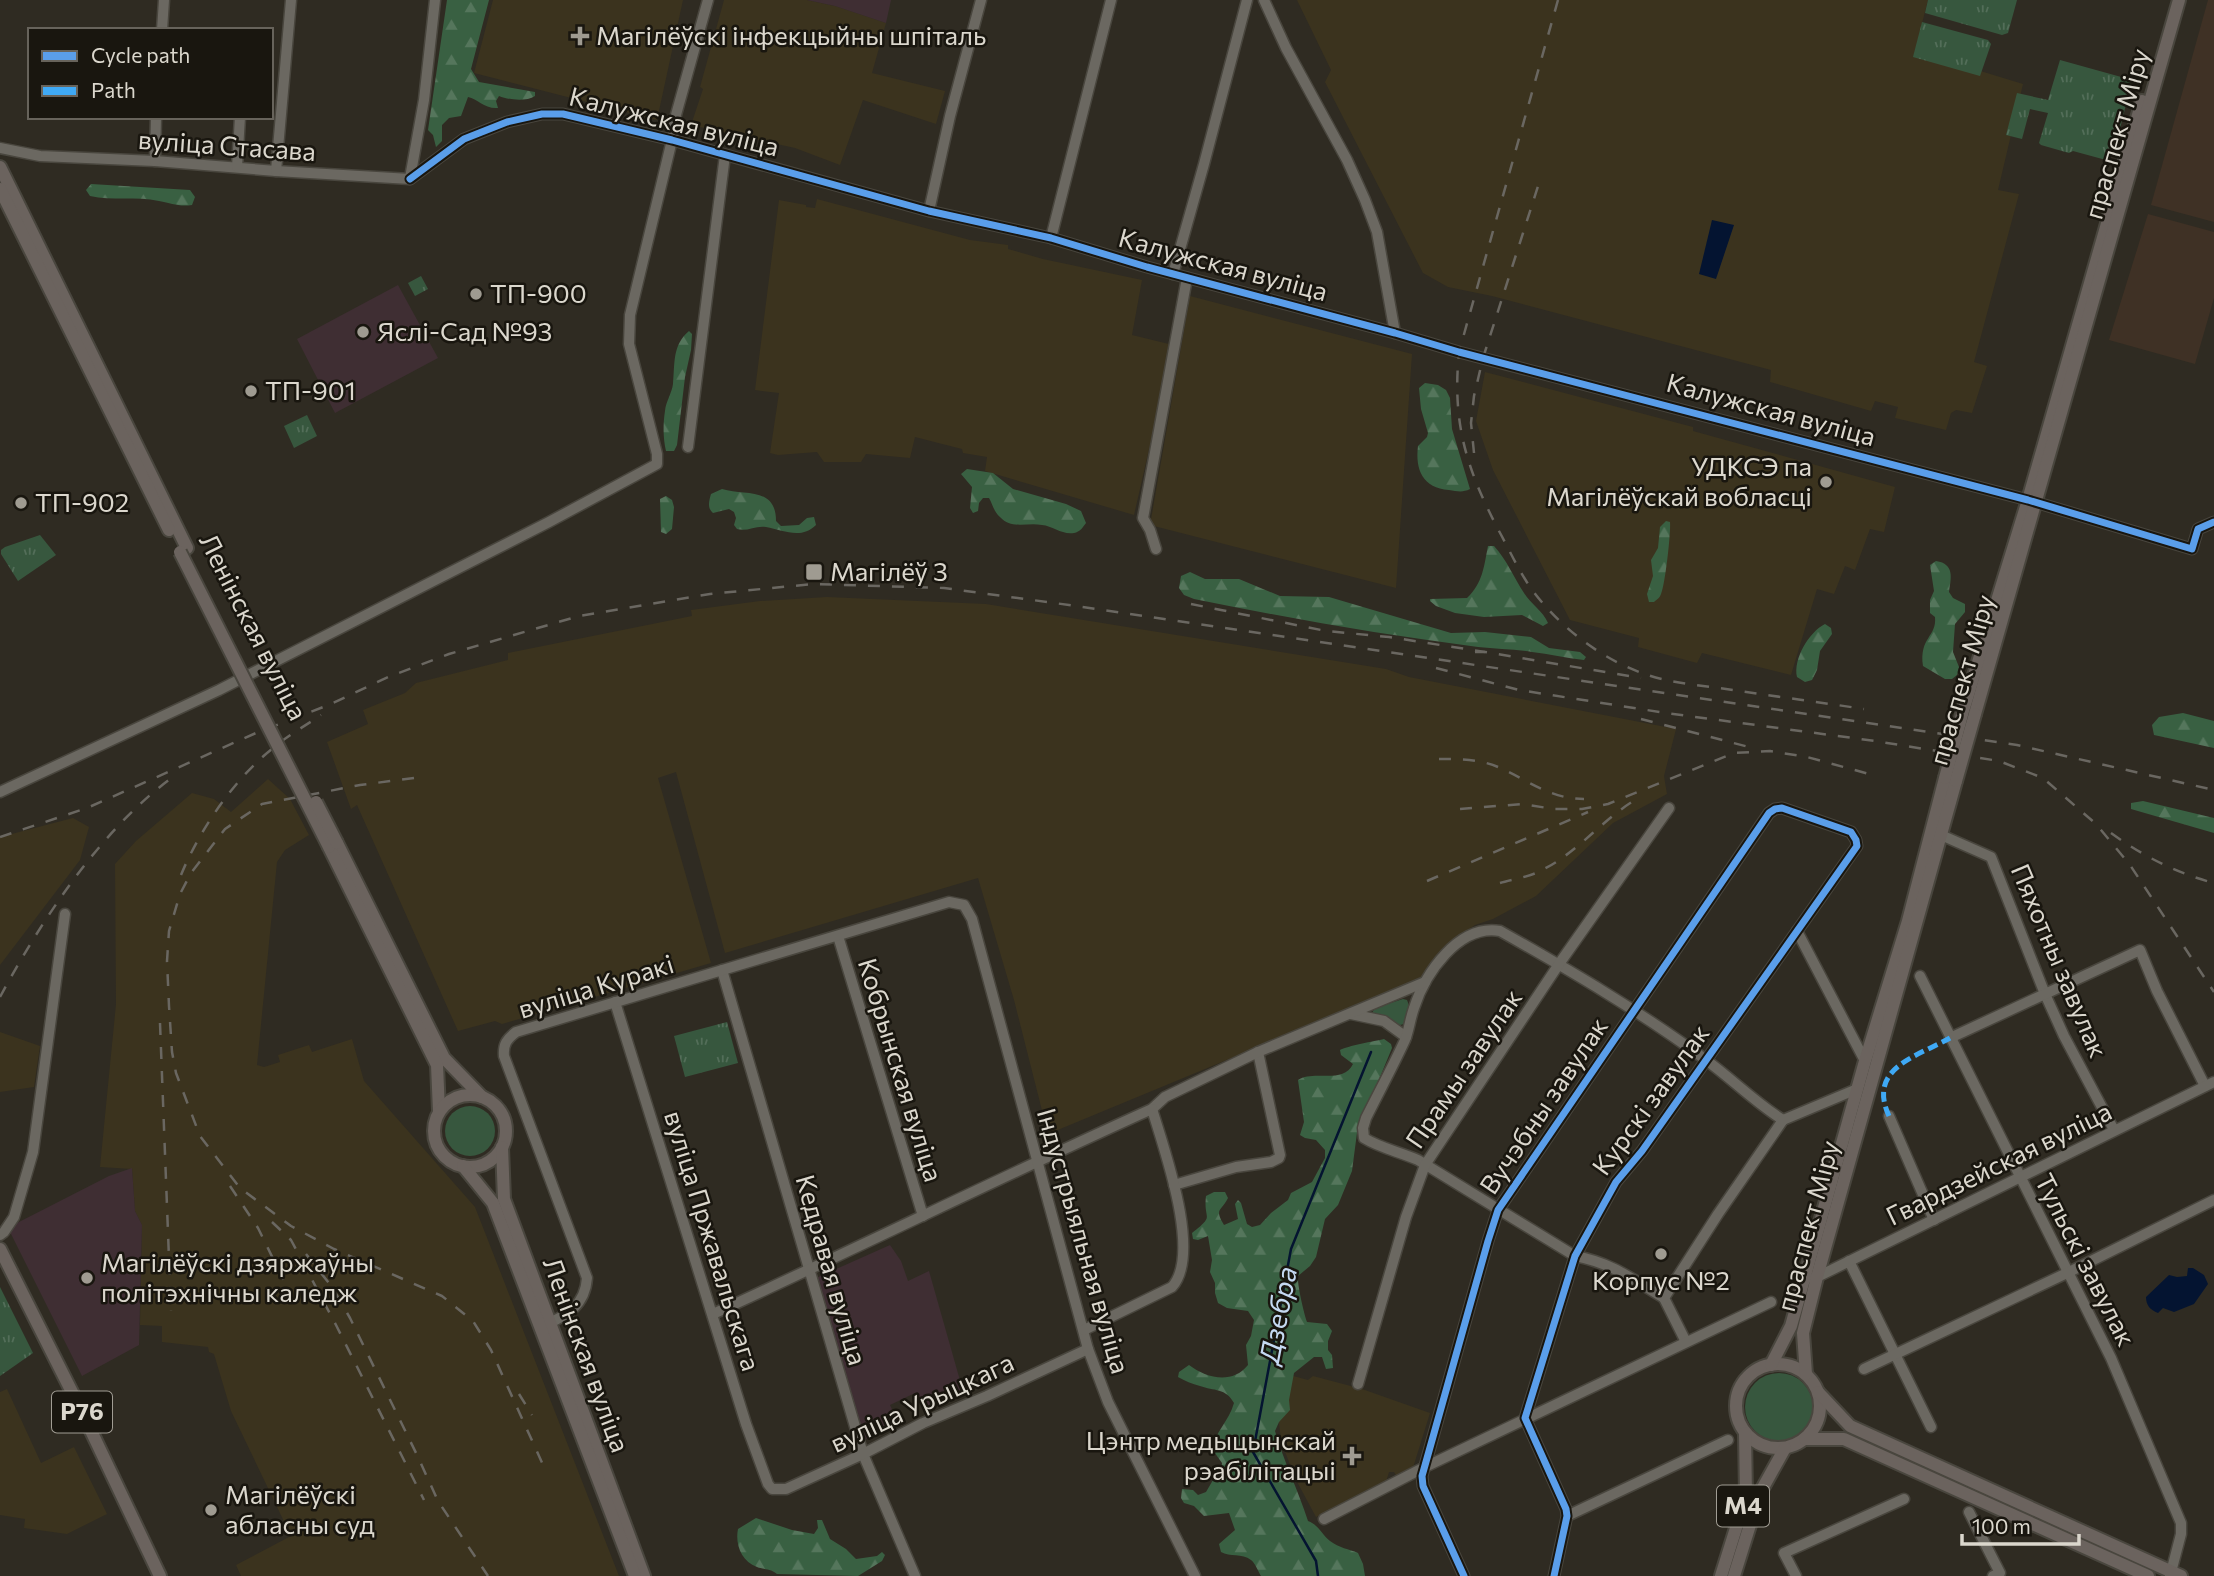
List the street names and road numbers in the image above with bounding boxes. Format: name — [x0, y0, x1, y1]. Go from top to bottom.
street label: праспект Міру — [2076, 45, 2155, 222]
street label: Калужская вуліца — [566, 80, 782, 162]
street label: вуліца Стасава — [137, 123, 317, 166]
street label: Калужская вуліца — [1116, 221, 1331, 306]
street label: Калужская вуліца — [1664, 366, 1879, 451]
street label: Ленінская вуліца — [194, 528, 315, 725]
street label: праспект Міру — [1921, 591, 2000, 768]
street label: Пяхотны завулак — [2006, 859, 2115, 1062]
street label: вуліца Куракі — [514, 947, 677, 1024]
street label: Кобрынская вуліца — [853, 954, 950, 1185]
street label: Прамы завулак — [1398, 983, 1527, 1154]
street label: Вучэбны завулак — [1472, 1011, 1613, 1199]
street label: Курскі завулак — [1585, 1018, 1715, 1180]
street label: Гвардзейская вуліца — [1881, 1095, 2116, 1231]
street label: Індустрыяльная вуліца — [1032, 1104, 1137, 1377]
street label: вуліца Пржавальскага — [659, 1107, 768, 1374]
street label: праспект Міру — [1769, 1137, 1844, 1315]
street label: Тульскі завулак — [2030, 1168, 2143, 1351]
street label: Кедравая вуліца — [790, 1171, 874, 1368]
street label: Ленінская вуліца — [538, 1253, 637, 1456]
street label: вуліца Урыцкага — [825, 1346, 1018, 1458]
road number: Р76 — [52, 1392, 112, 1432]
road number: М4 — [1717, 1486, 1769, 1526]

